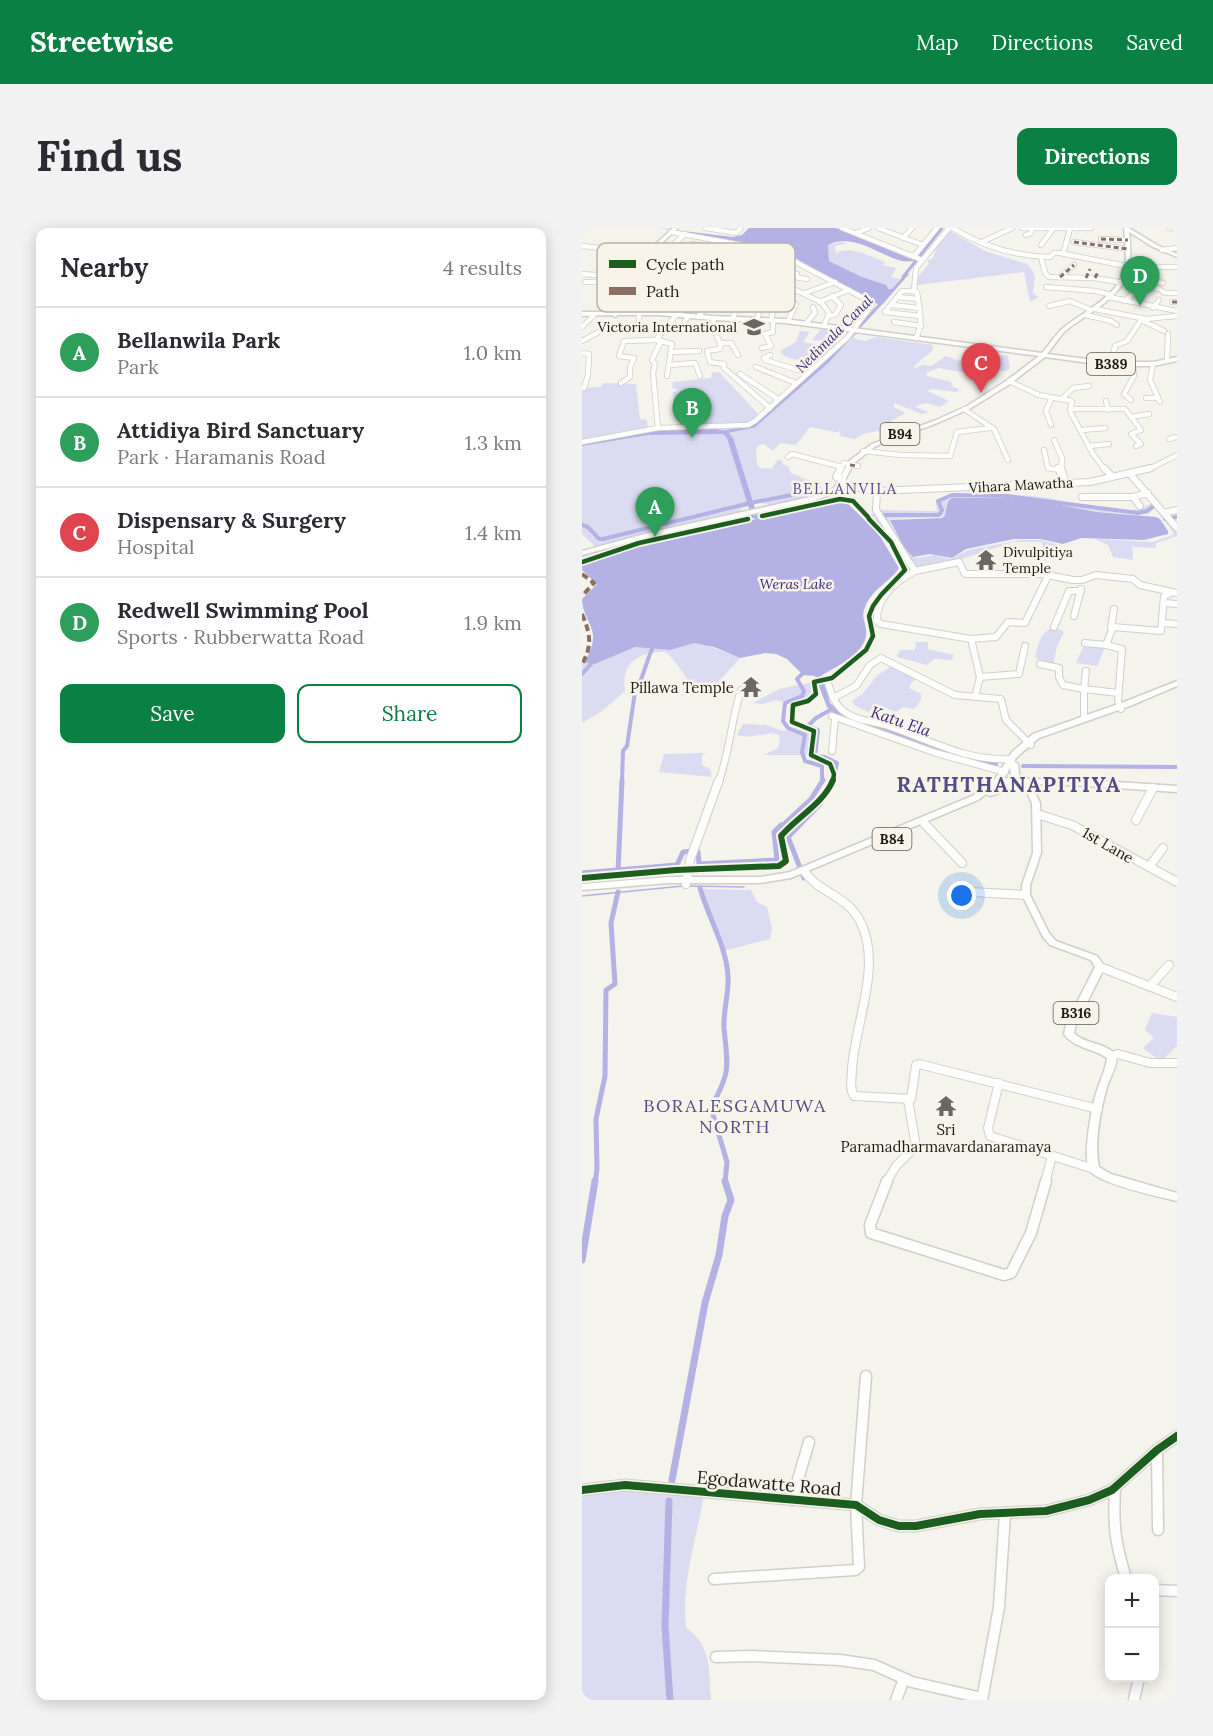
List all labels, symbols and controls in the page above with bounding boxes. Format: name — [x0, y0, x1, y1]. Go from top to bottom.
text: Streetwise — [30, 24, 174, 60]
text: Map — [916, 29, 959, 56]
text: Directions — [992, 29, 1093, 56]
text: Saved — [1126, 29, 1183, 56]
button: Directions — [1017, 128, 1177, 185]
text: Find us — [36, 129, 182, 183]
legend — [597, 243, 795, 312]
text: Nearby — [60, 251, 148, 284]
text: Cycle path — [646, 254, 725, 274]
text: 4 results — [443, 255, 522, 280]
pin: D — [1120, 256, 1160, 306]
text: Path — [646, 281, 680, 301]
water label: Nedimala Canal — [792, 291, 877, 376]
school or university icon: Victoria International — [742, 315, 766, 339]
place label: Victoria International — [597, 318, 737, 336]
text: Bellanwila Park — [117, 326, 280, 354]
text: A — [73, 340, 86, 365]
text: 1.0 km — [464, 340, 522, 365]
pin: C — [962, 344, 1000, 393]
road number: B389 — [1087, 353, 1135, 375]
text: Park — [117, 354, 159, 379]
pin: B — [672, 388, 712, 438]
text: Attidiya Bird Sanctuary — [117, 416, 364, 444]
road number: B94 — [880, 423, 920, 445]
text: B — [73, 430, 86, 455]
text: 1.3 km — [465, 430, 522, 455]
text: Park · Haramanis Road — [117, 444, 326, 469]
street label: Vihara Mawatha — [967, 473, 1074, 497]
district label: BELLANVILA — [792, 479, 898, 498]
pin: A — [636, 488, 674, 537]
text: Dispensary & Surgery — [117, 506, 346, 534]
text: C — [73, 520, 86, 545]
text: 1.4 km — [465, 520, 522, 545]
text: Hospital — [117, 534, 195, 559]
place label: Divulpitiya Temple — [1003, 543, 1073, 577]
temple icon: Divulpitiya Temple — [974, 548, 998, 572]
water label: Weras Lake — [760, 575, 833, 593]
text: Redwell Swimming Pool — [117, 596, 369, 624]
text: D — [72, 610, 87, 635]
text: 1.9 km — [464, 610, 522, 635]
text: Sports · Rubberwatta Road — [117, 624, 364, 649]
temple icon: Pillawa Temple — [739, 675, 763, 699]
place label: Pillawa Temple — [630, 678, 734, 697]
button: Save — [60, 684, 285, 743]
button: Share — [297, 684, 522, 743]
water label: Katu Ela — [868, 701, 934, 741]
district label: RATHTHANAPITIYA — [897, 771, 1121, 798]
street label: 1st Lane — [1079, 823, 1137, 867]
road number: B84 — [872, 828, 912, 850]
your location — [947, 881, 976, 910]
road number: B316 — [1054, 1002, 1098, 1024]
district label: BORALESGAMUWA NORTH — [643, 1094, 827, 1138]
temple icon: Sri Paramadharmavardanaramaya — [934, 1094, 958, 1118]
place label: Sri Paramadharmavardanaramaya — [840, 1120, 1052, 1156]
street label: Egodawatte Road — [696, 1465, 842, 1501]
map controls — [1105, 1574, 1159, 1682]
button: + — [1105, 1574, 1159, 1628]
button: − — [1105, 1628, 1159, 1682]

